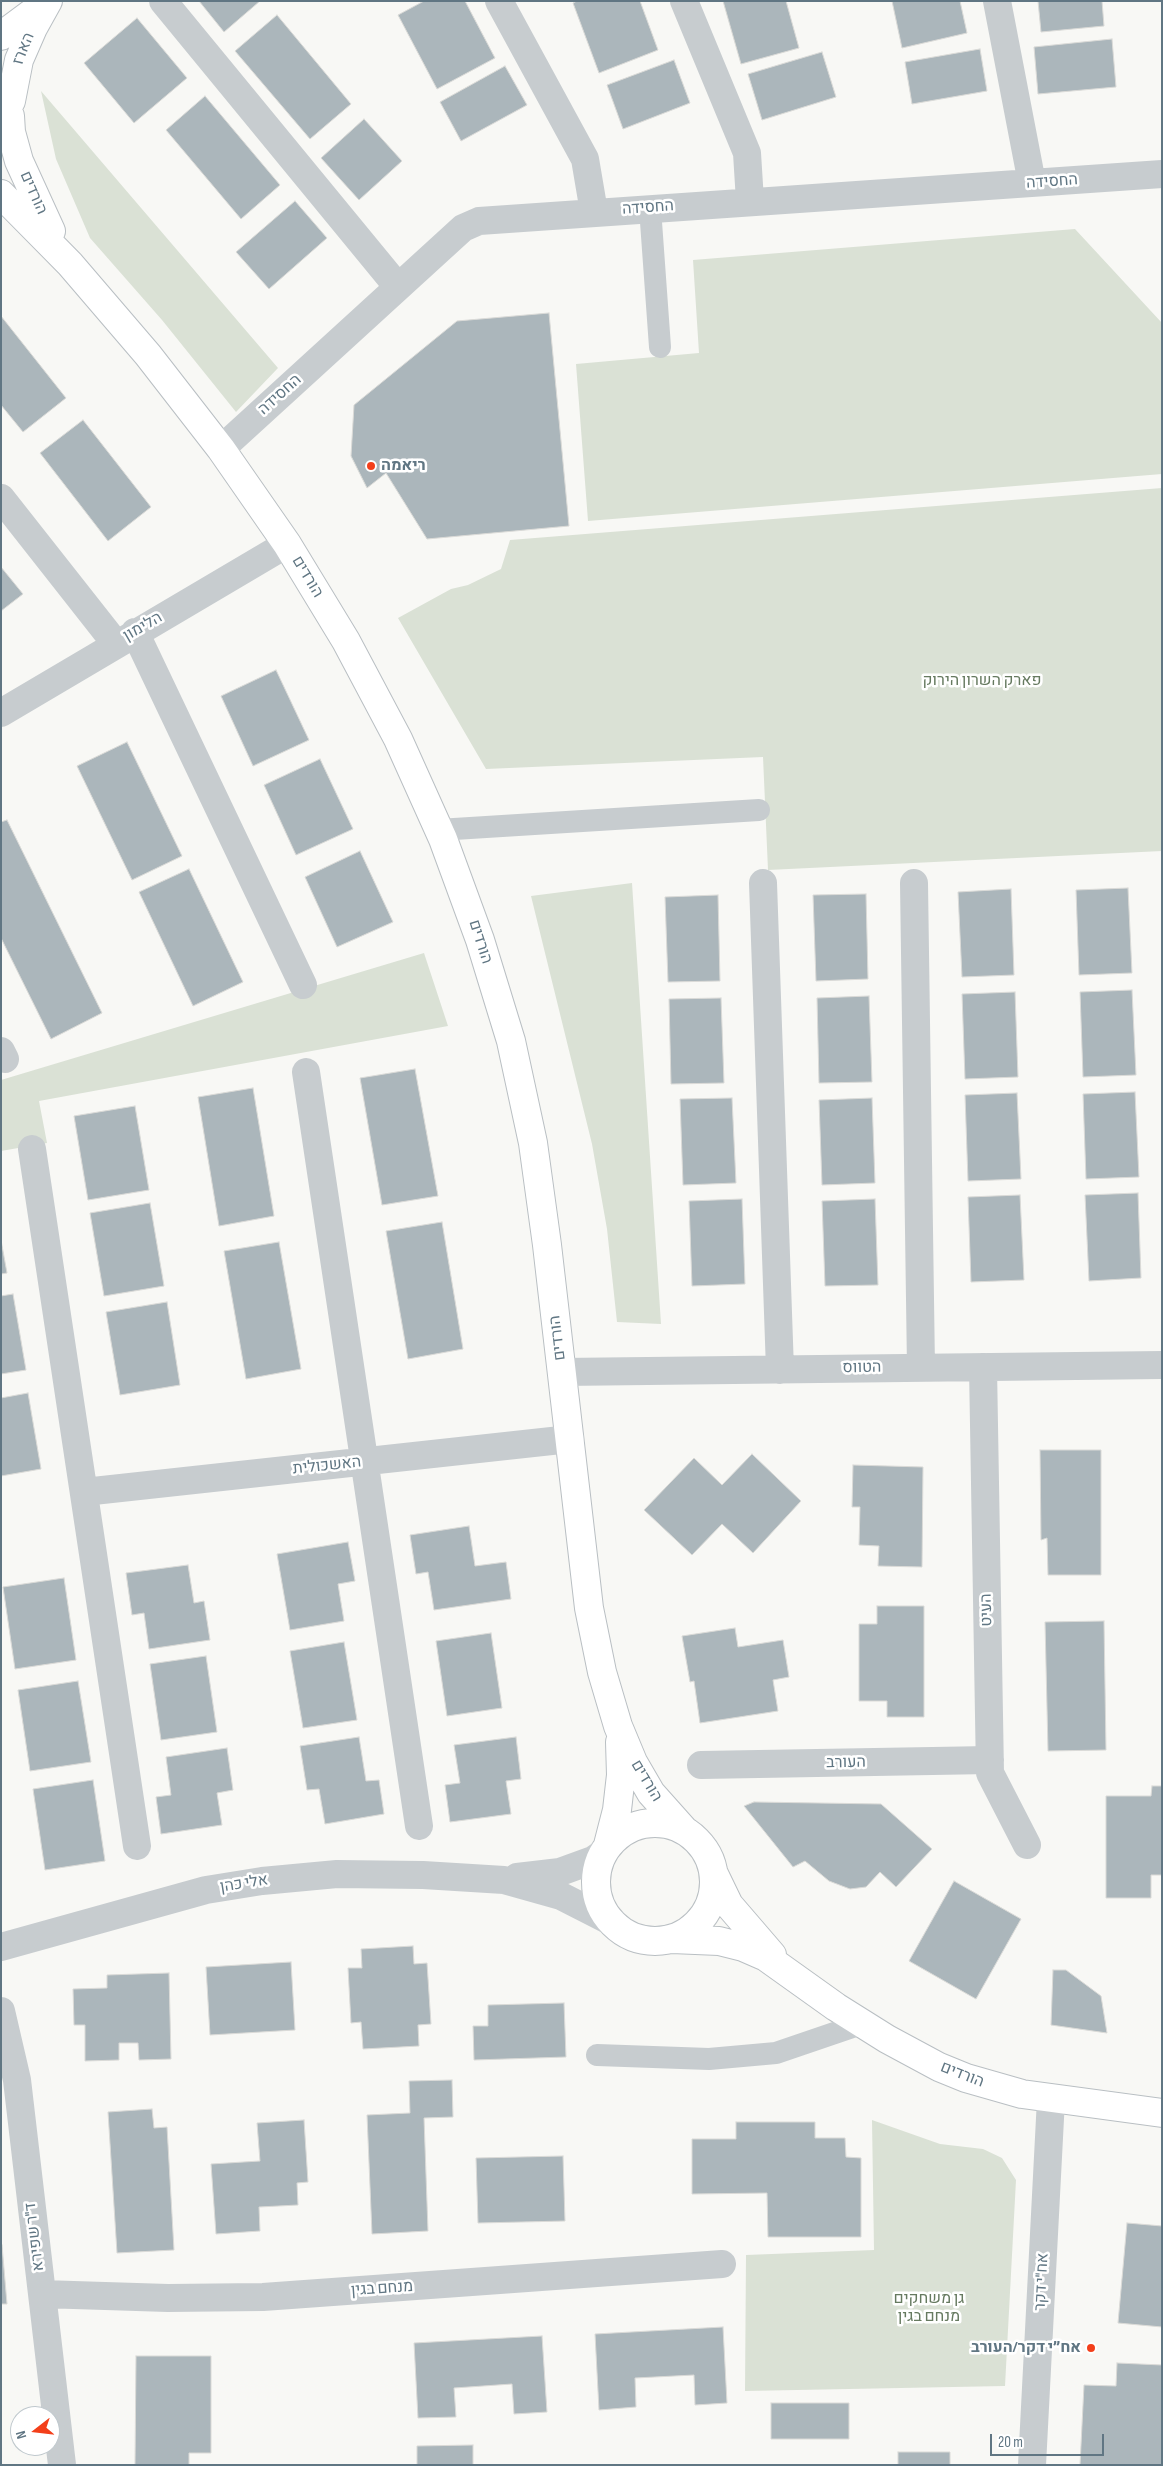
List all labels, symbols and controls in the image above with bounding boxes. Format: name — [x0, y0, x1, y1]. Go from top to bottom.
street label: הארז — [9, 30, 39, 68]
street label: הורדים — [15, 168, 51, 218]
street label: החסידה — [1025, 171, 1079, 193]
street label: החסידה — [621, 197, 675, 219]
street label: החסידה — [254, 371, 306, 419]
place label: ריאמה — [381, 456, 426, 476]
marker: ריאמה — [365, 460, 377, 472]
street label: הורדים — [287, 553, 327, 601]
street label: הלימון — [120, 608, 166, 646]
park label: פארק השרון הירוק — [922, 671, 1042, 691]
street label: הורדים — [464, 917, 496, 967]
street label: הורדים — [546, 1314, 570, 1362]
street label: הטווס — [842, 1358, 882, 1378]
street label: האשכולית — [292, 1453, 362, 1479]
street label: העיט — [977, 1593, 997, 1627]
street label: העורב — [826, 1753, 866, 1773]
street label: הורדים — [626, 1757, 666, 1805]
street label: אלי כהן — [219, 1871, 269, 1897]
street label: הורדים — [937, 2058, 987, 2092]
street label: ד"ר שפירא — [21, 2202, 49, 2272]
street label: אח"י דקר — [1031, 2252, 1053, 2312]
street label: מנחם בגין — [350, 2277, 414, 2301]
park label: גן משחקים מנחם בגין — [894, 2289, 964, 2327]
place label: אח״י דקר/העורב — [971, 2338, 1081, 2358]
marker: אח״י דקר/העורב — [1085, 2342, 1097, 2354]
north arrow — [10, 2406, 60, 2456]
scale bar — [993, 2424, 1107, 2456]
text: N — [12, 2429, 30, 2441]
text: 20 m — [998, 2433, 1023, 2452]

